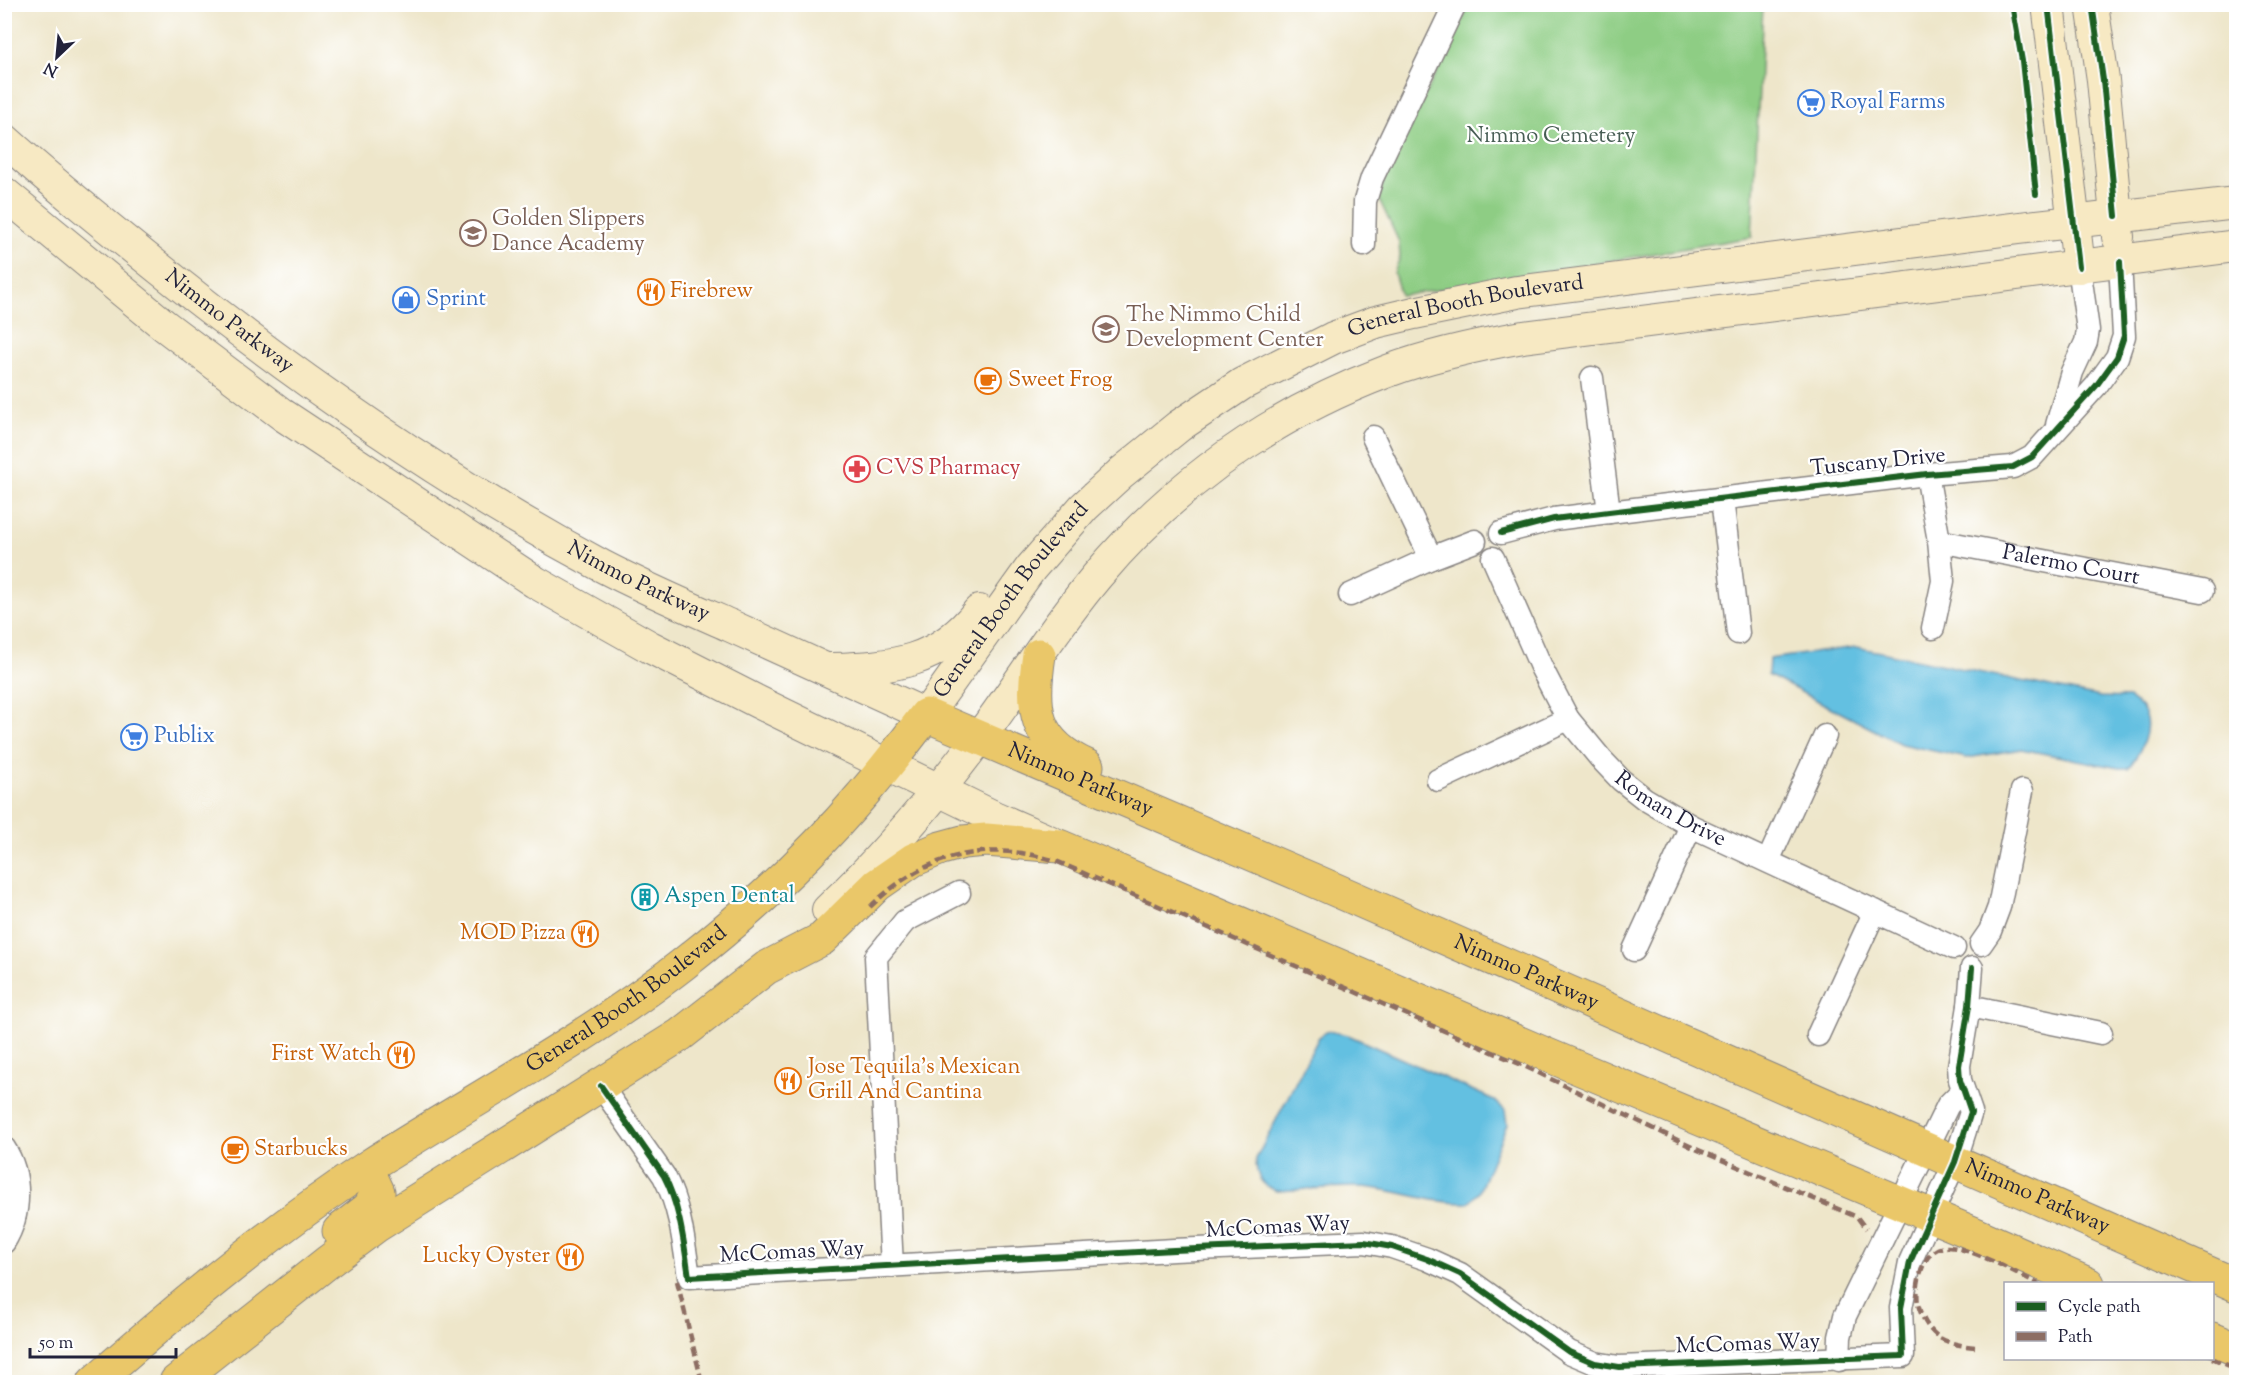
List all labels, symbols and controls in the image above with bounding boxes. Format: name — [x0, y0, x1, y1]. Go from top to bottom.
north arrow — [27, 27, 87, 87]
text: N — [41, 55, 62, 81]
place label: Royal Farms — [1830, 87, 1945, 119]
supermarket icon: Royal Farms — [1796, 88, 1826, 118]
park label: Nimmo Cemetery — [1466, 121, 1636, 153]
place label: Golden Slippers Dance Academy — [492, 204, 645, 261]
school or university icon: Golden Slippers Dance Academy — [458, 218, 488, 248]
street label: Nimmo Parkway — [157, 262, 300, 382]
street label: General Booth Boulevard — [1343, 268, 1585, 347]
place label: Firebrew — [670, 276, 753, 308]
restaurant icon: Firebrew — [636, 277, 666, 307]
place label: Sprint — [426, 284, 487, 316]
shop icon: Sprint — [391, 285, 421, 315]
place label: The Nimmo Child Development Center — [1126, 300, 1324, 357]
school or university icon: The Nimmo Child Development Center — [1091, 314, 1121, 344]
place label: Sweet Frog — [1008, 365, 1113, 397]
cafe icon: Sweet Frog — [973, 366, 1003, 396]
street label: Tuscany Drive — [1809, 440, 1947, 486]
place label: CVS Pharmacy — [876, 453, 1020, 485]
pharmacy icon: CVS Pharmacy — [842, 454, 872, 484]
street label: General Booth Boulevard — [926, 495, 1097, 706]
street label: Nimmo Parkway — [561, 534, 715, 631]
street label: Palermo Court — [1999, 537, 2142, 595]
place label: Publix — [154, 721, 215, 753]
supermarket icon: Publix — [119, 722, 149, 752]
street label: Nimmo Parkway — [1002, 735, 1158, 826]
street label: Roman Drive — [1607, 764, 1731, 856]
place label: Aspen Dental — [664, 881, 795, 913]
building icon: Aspen Dental — [630, 882, 660, 912]
place label: MOD Pizza — [460, 918, 566, 950]
street label: General Booth Boulevard — [520, 918, 735, 1082]
restaurant icon: MOD Pizza — [570, 919, 600, 949]
street label: Nimmo Parkway — [1448, 928, 1604, 1019]
place label: First Watch — [272, 1039, 382, 1071]
restaurant icon: First Watch — [386, 1040, 416, 1070]
place label: Jose Tequila's Mexican Grill And Cantina — [807, 1052, 1020, 1109]
restaurant icon: Jose Tequila's Mexican Grill And Cantina — [773, 1066, 803, 1096]
place label: Starbucks — [254, 1134, 348, 1166]
cafe icon: Starbucks — [220, 1135, 250, 1165]
street label: Nimmo Parkway — [1959, 1152, 2115, 1244]
street label: McComas Way — [1205, 1208, 1351, 1248]
street label: McComas Way — [719, 1233, 865, 1273]
place label: Lucky Oyster — [423, 1241, 550, 1273]
restaurant icon: Lucky Oyster — [555, 1242, 585, 1272]
legend — [2004, 1282, 2214, 1360]
text: Cycle path — [2058, 1295, 2141, 1321]
scale bar — [30, 1321, 176, 1359]
text: Path — [2058, 1325, 2093, 1351]
street label: McComas Way — [1675, 1326, 1821, 1364]
text: 50 m — [38, 1331, 74, 1357]

